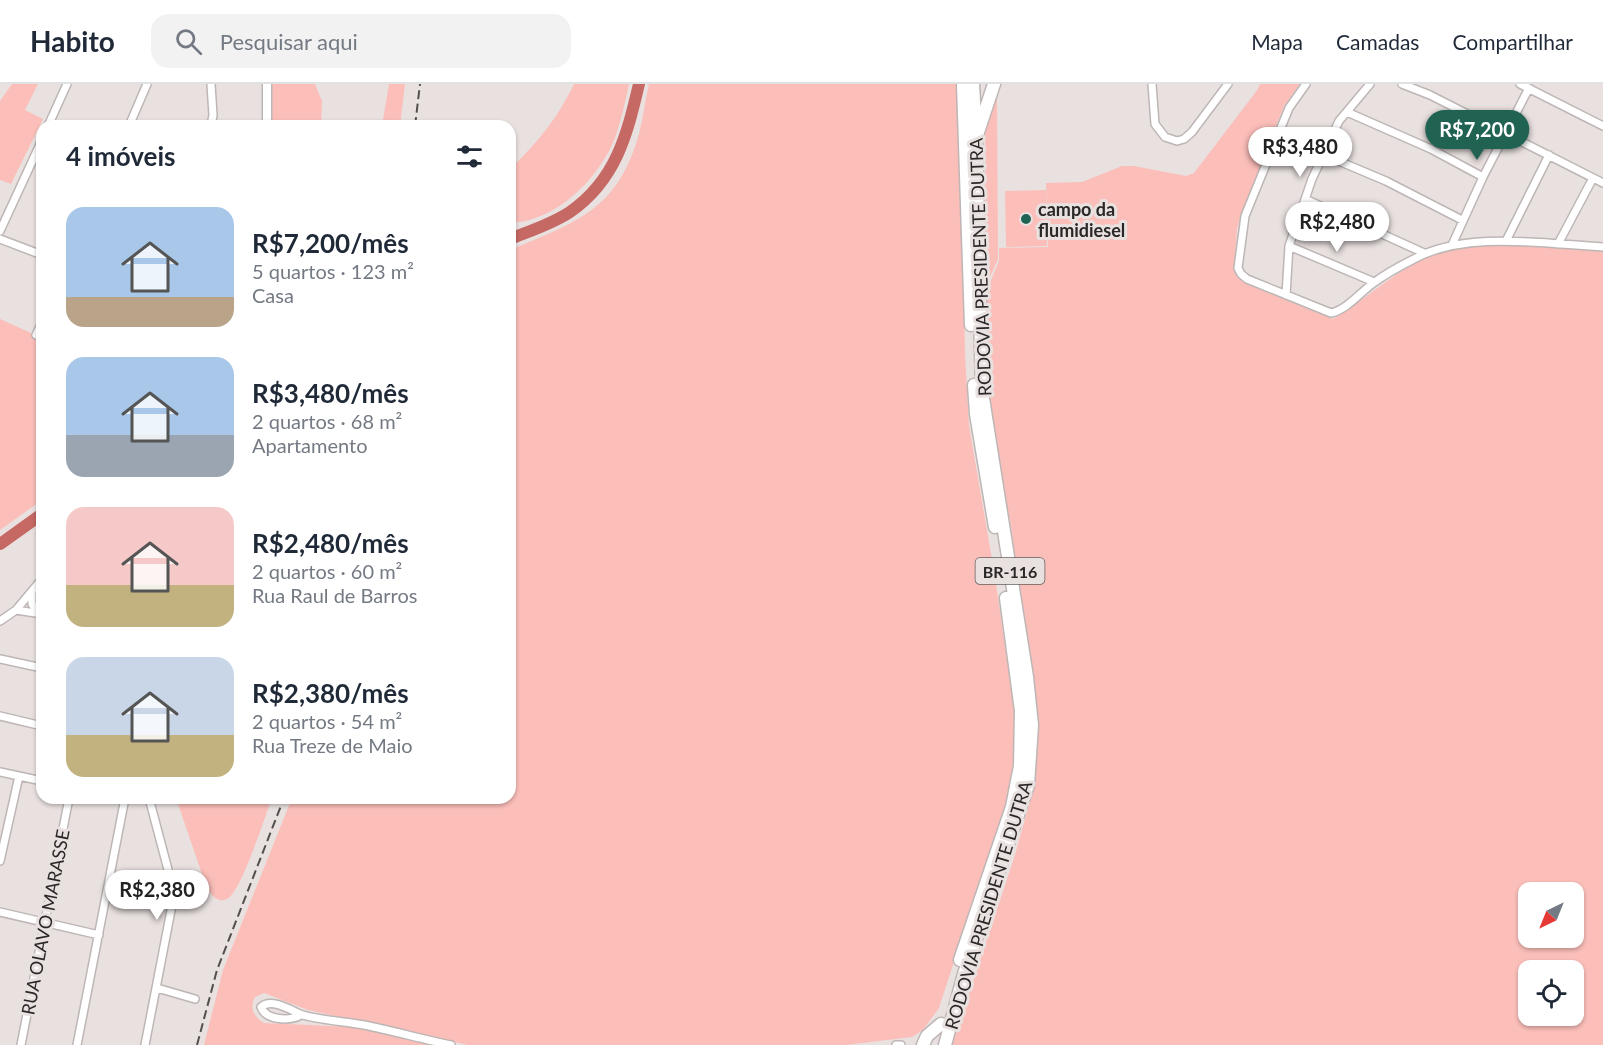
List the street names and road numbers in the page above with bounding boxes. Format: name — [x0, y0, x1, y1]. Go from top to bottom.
street label: RODOVIA PRESIDENTE DUTRA — [964, 137, 996, 397]
road number: BR-116 — [976, 558, 1044, 584]
street label: RODOVIA PRESIDENTE DUTRA — [940, 777, 1037, 1032]
street label: RUA OLAVO MARASSE — [16, 827, 74, 1017]

